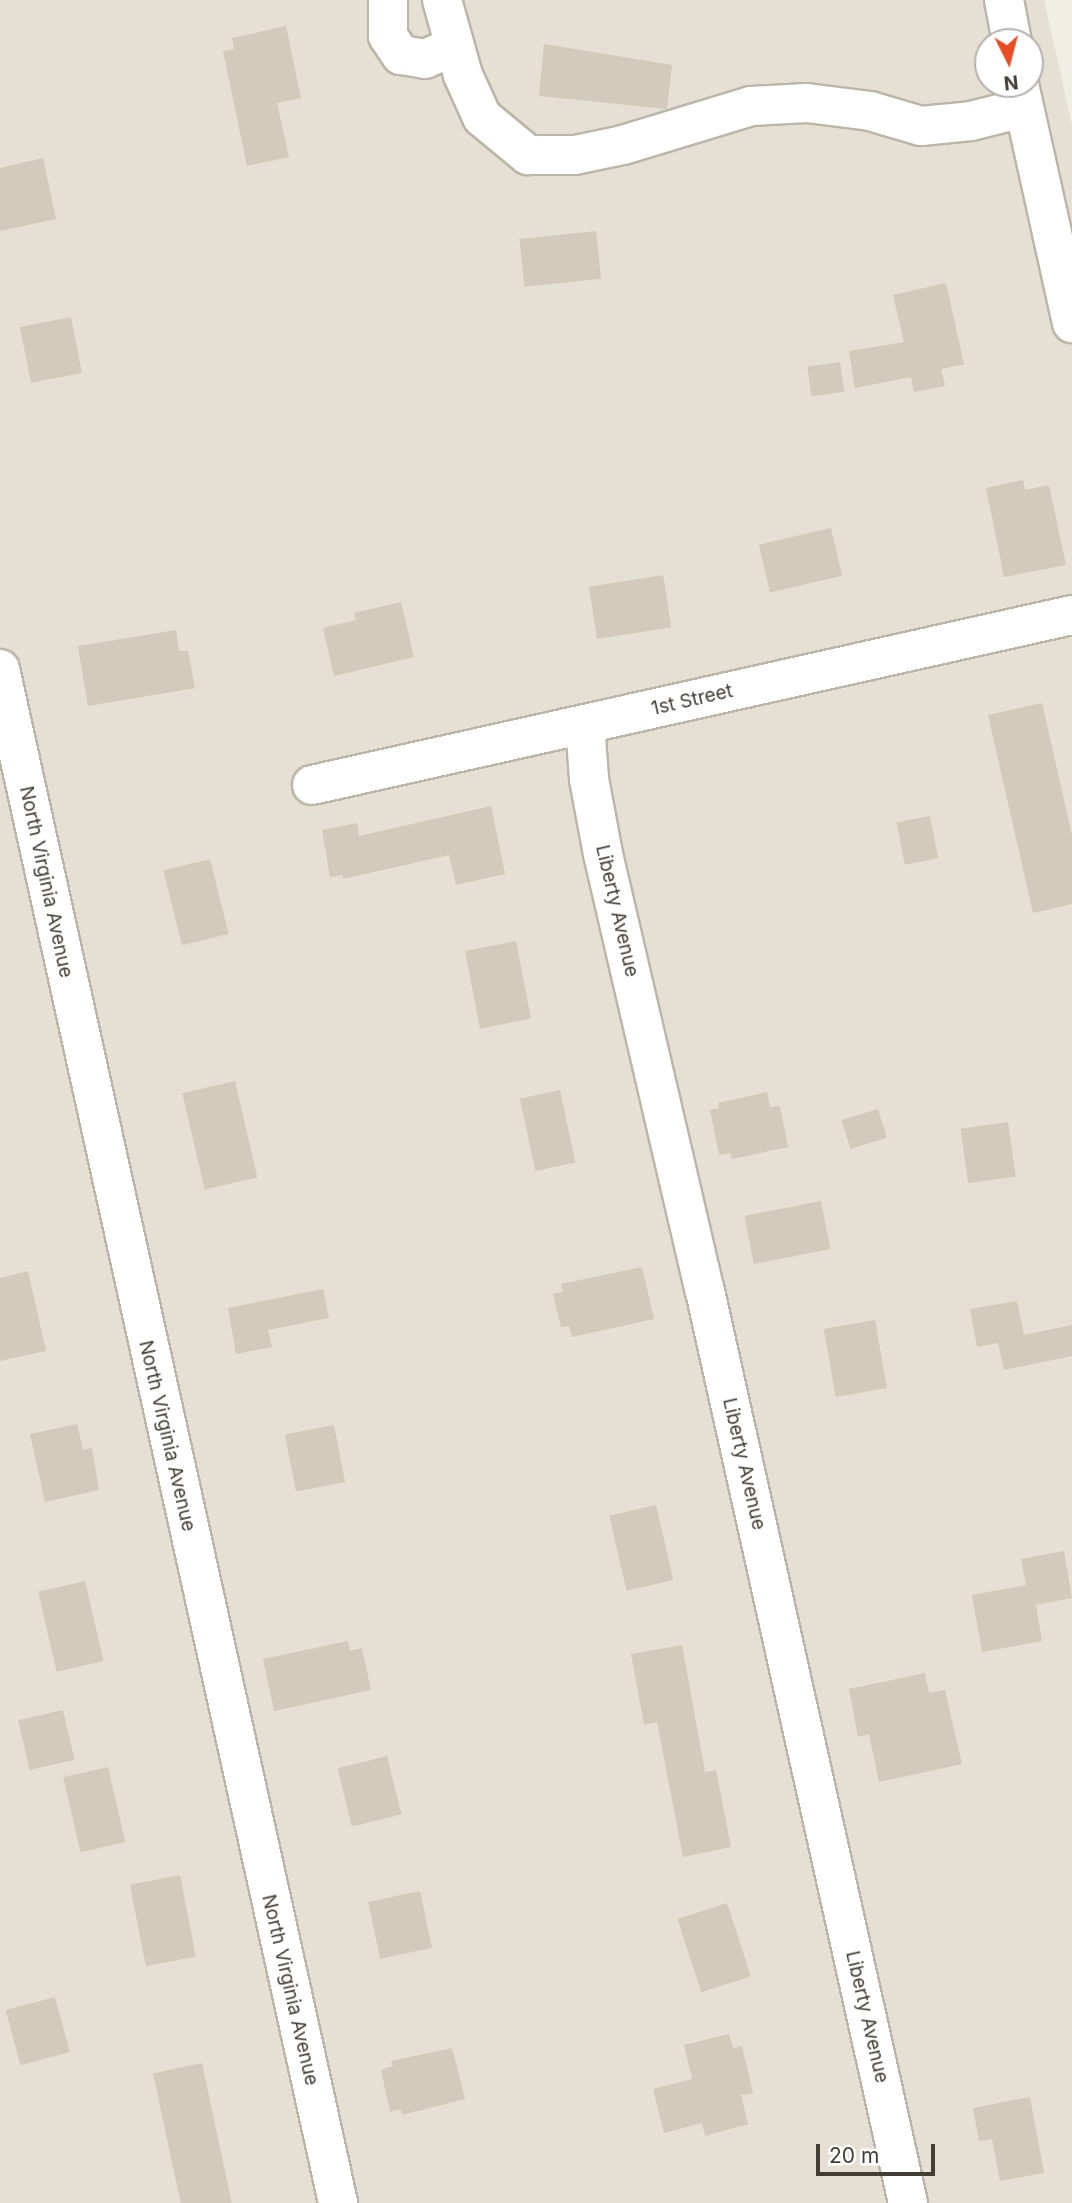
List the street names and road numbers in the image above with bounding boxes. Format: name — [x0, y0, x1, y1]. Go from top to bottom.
street label: 1st Street — [649, 680, 735, 720]
street label: North Virginia Avenue — [15, 784, 77, 980]
street label: Liberty Avenue — [591, 843, 643, 979]
street label: North Virginia Avenue — [134, 1338, 200, 1534]
street label: Liberty Avenue — [718, 1396, 770, 1532]
street label: North Virginia Avenue — [257, 1892, 323, 2088]
street label: Liberty Avenue — [841, 1949, 893, 2085]

